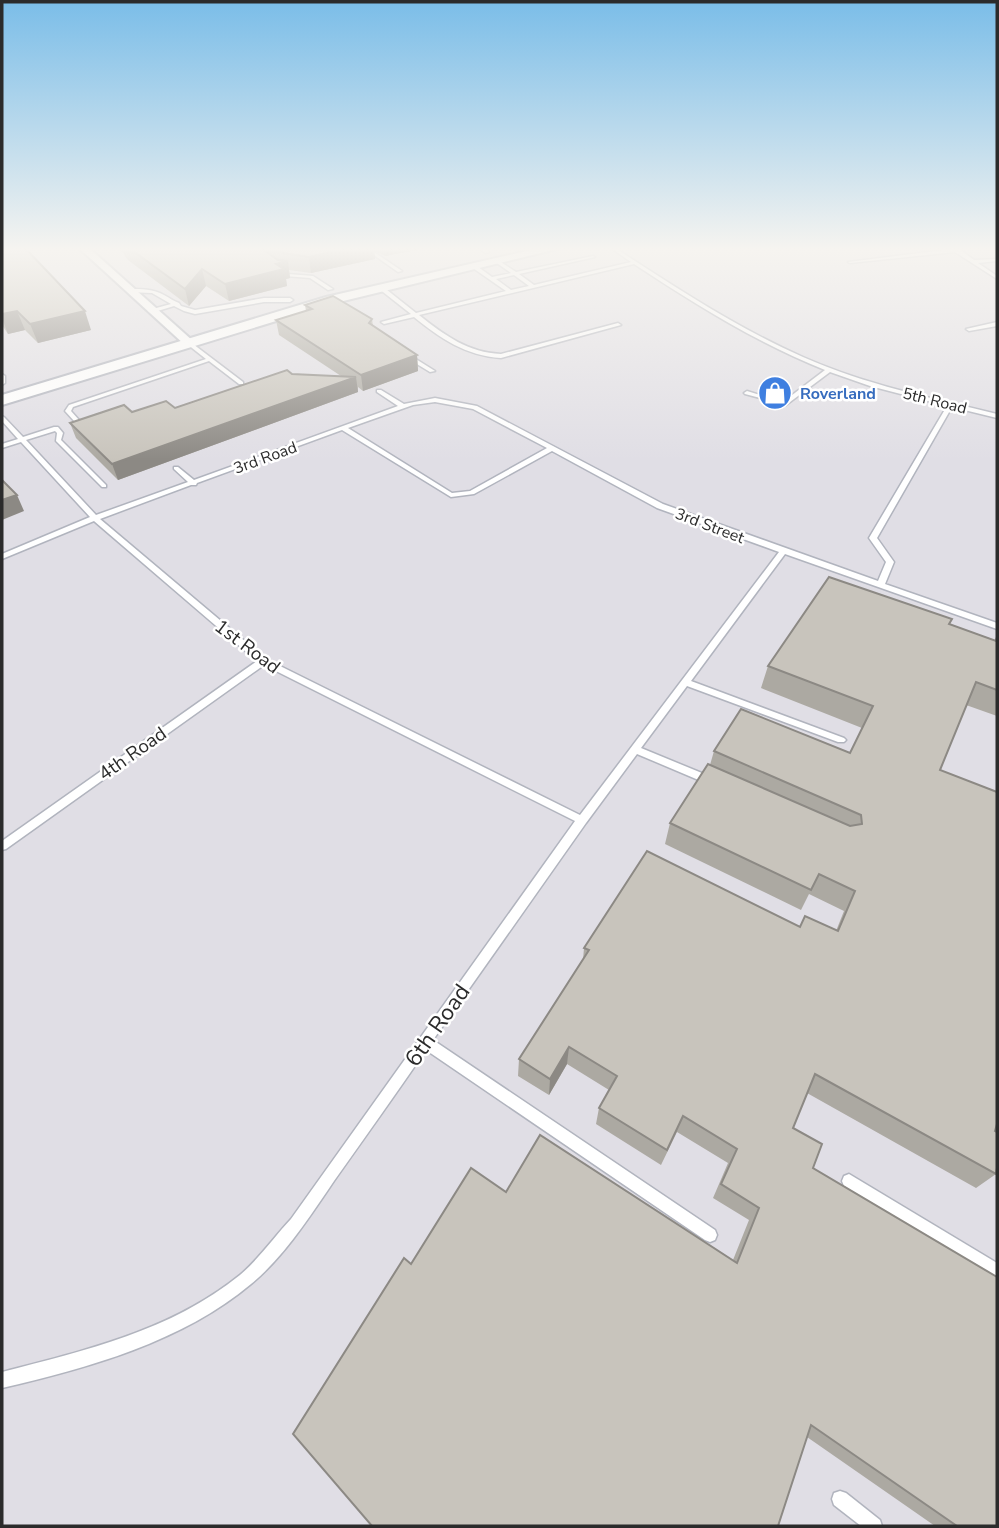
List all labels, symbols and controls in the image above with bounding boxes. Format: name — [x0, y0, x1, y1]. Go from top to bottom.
shop icon: Roverland — [756, 374, 794, 412]
street label: 5th Road — [900, 382, 969, 420]
place label: Roverland — [800, 383, 876, 405]
street label: 3rd Road — [231, 436, 300, 480]
street label: 3rd Street — [672, 503, 748, 549]
street label: 1st Road — [209, 613, 286, 680]
street label: 4th Road — [93, 721, 172, 787]
street label: 6th Road — [398, 978, 477, 1073]

